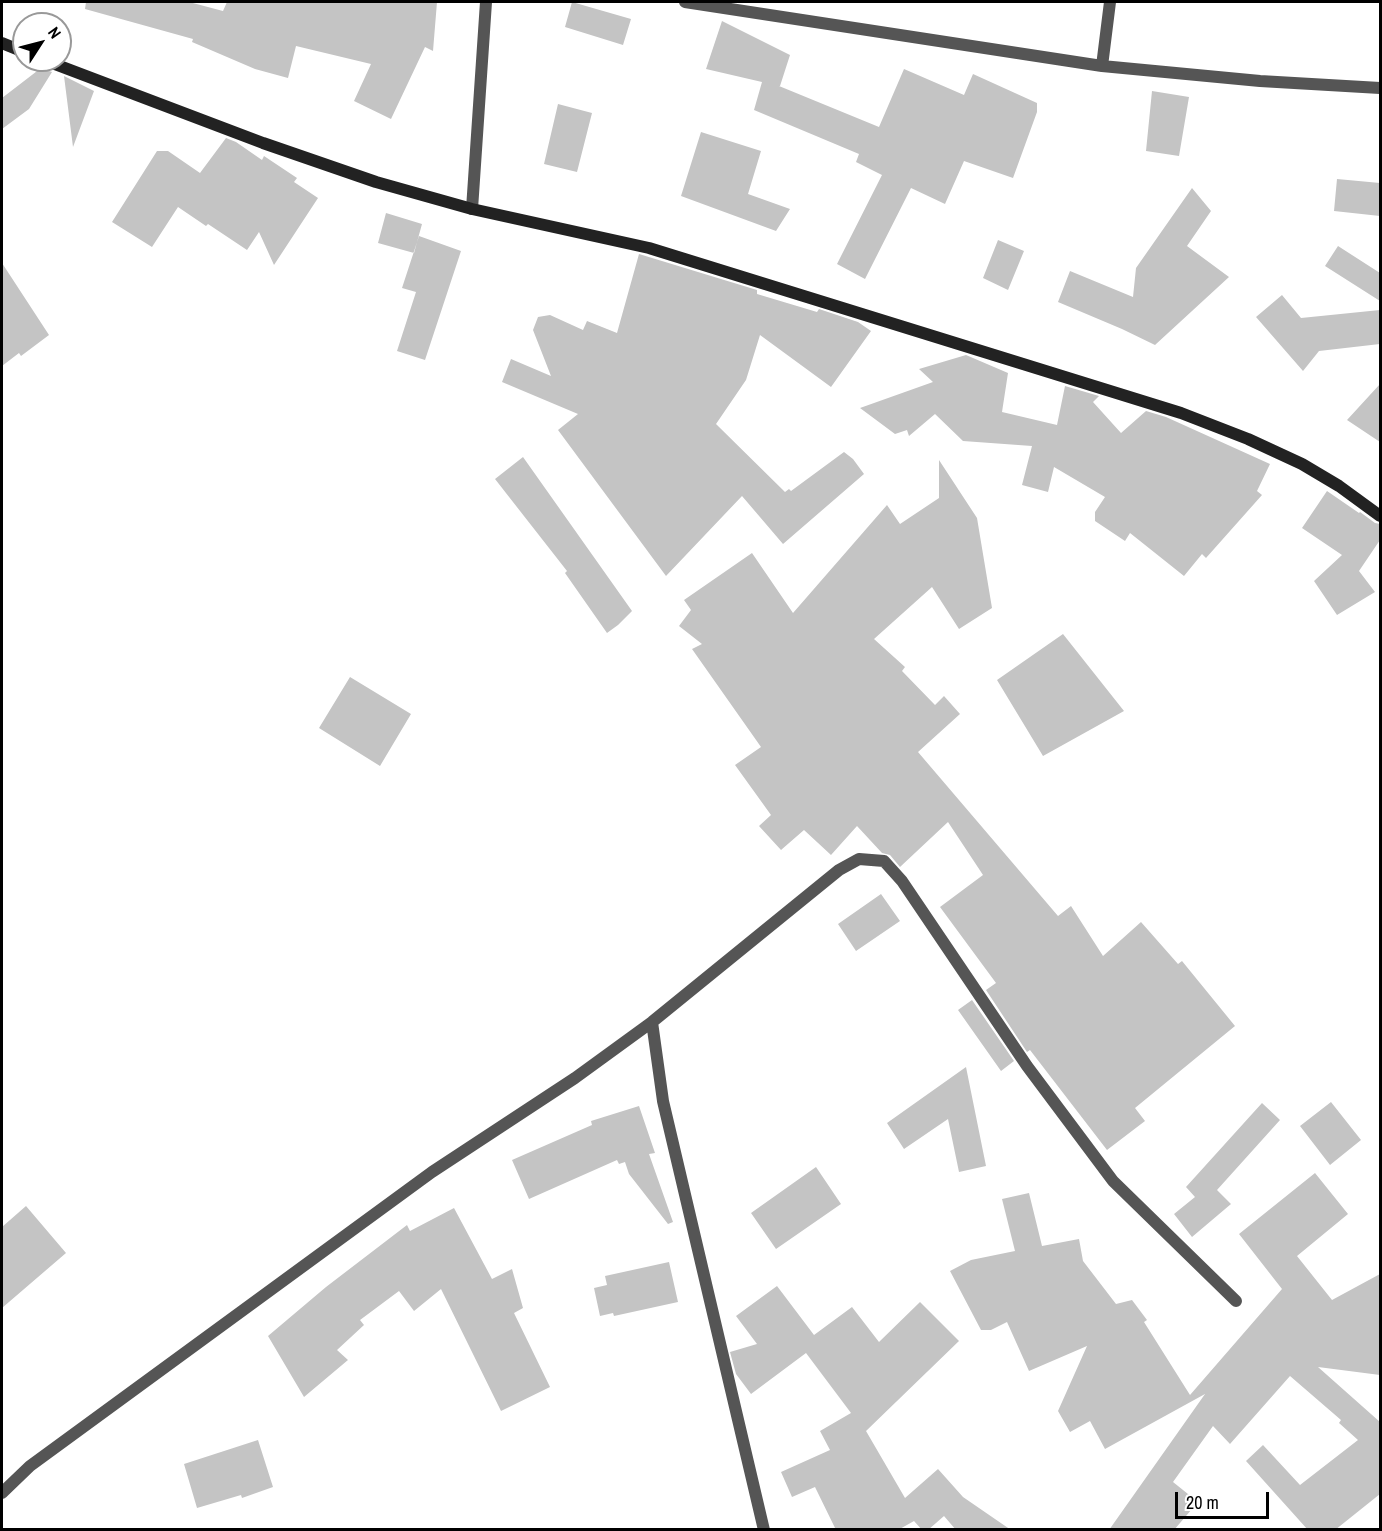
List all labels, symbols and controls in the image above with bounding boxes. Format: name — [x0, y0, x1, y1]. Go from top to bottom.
north arrow — [12, 12, 72, 72]
text: N — [43, 22, 67, 43]
scale bar — [1178, 1480, 1272, 1518]
text: 20 m — [1186, 1490, 1219, 1515]

